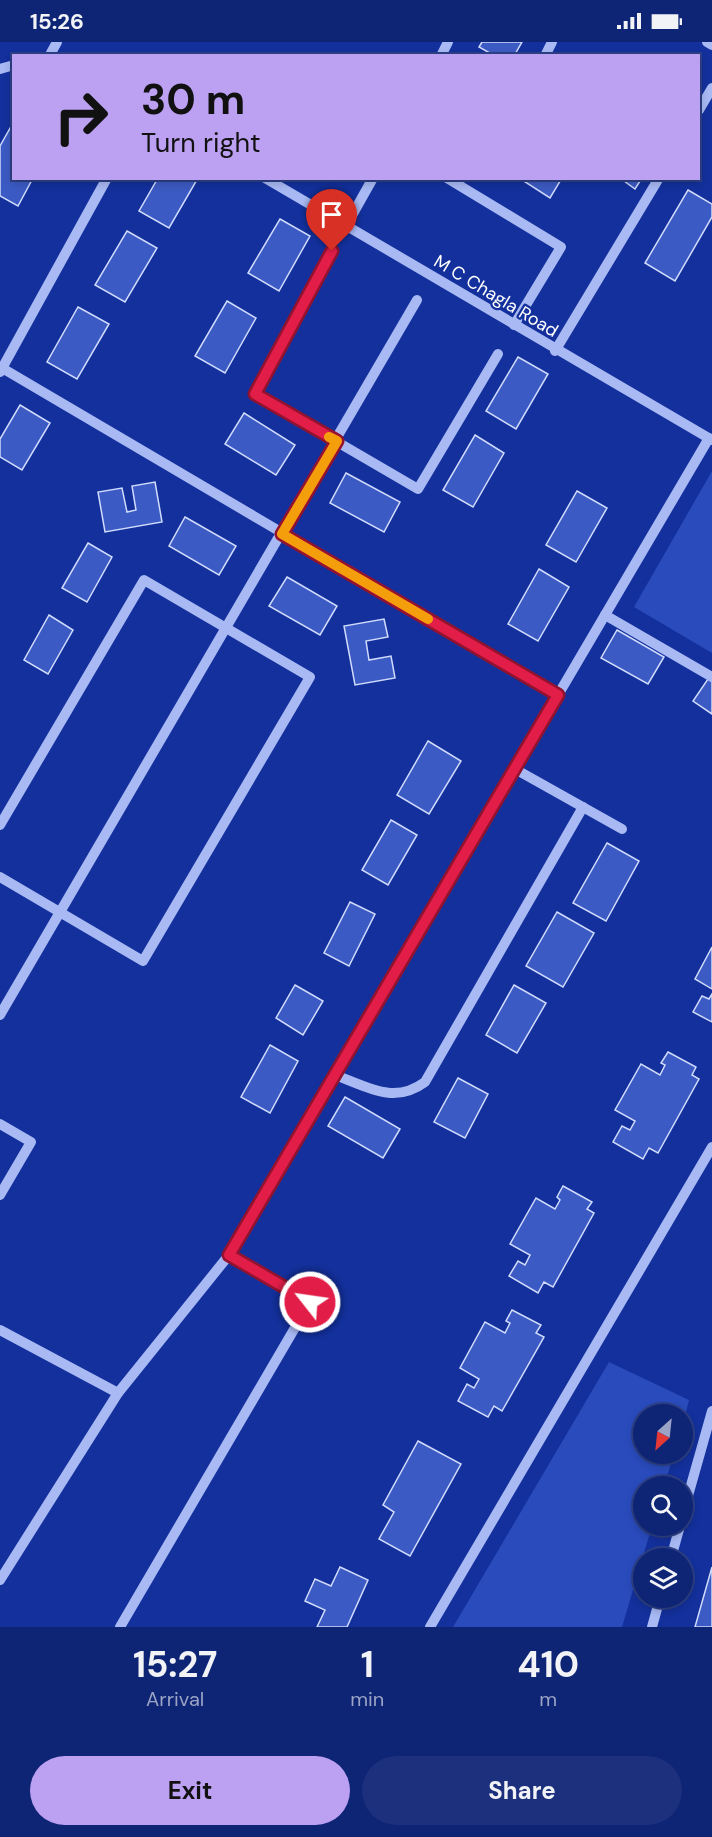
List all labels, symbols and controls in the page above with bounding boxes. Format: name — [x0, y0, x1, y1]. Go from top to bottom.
text: 15:26 — [30, 7, 84, 36]
text: 30 m — [141, 72, 245, 127]
icon: right — [42, 78, 120, 156]
text: Turn right — [141, 125, 261, 160]
pin — [306, 189, 357, 251]
icon: arrive — [315, 198, 348, 231]
street label: M C Chagla Road — [429, 249, 563, 343]
position arrow — [278, 1270, 342, 1334]
north arrow — [633, 1404, 693, 1464]
map controls — [633, 1404, 693, 1608]
button: search — [633, 1476, 693, 1536]
button: layers — [633, 1548, 693, 1608]
text: 15:27 — [133, 1641, 217, 1688]
text: 1 — [361, 1641, 374, 1688]
text: 410 — [517, 1641, 579, 1688]
text: Arrival — [146, 1686, 204, 1712]
text: min — [350, 1686, 384, 1712]
text: m — [539, 1686, 557, 1712]
button: Exit — [30, 1756, 350, 1825]
button: Share — [362, 1756, 682, 1825]

